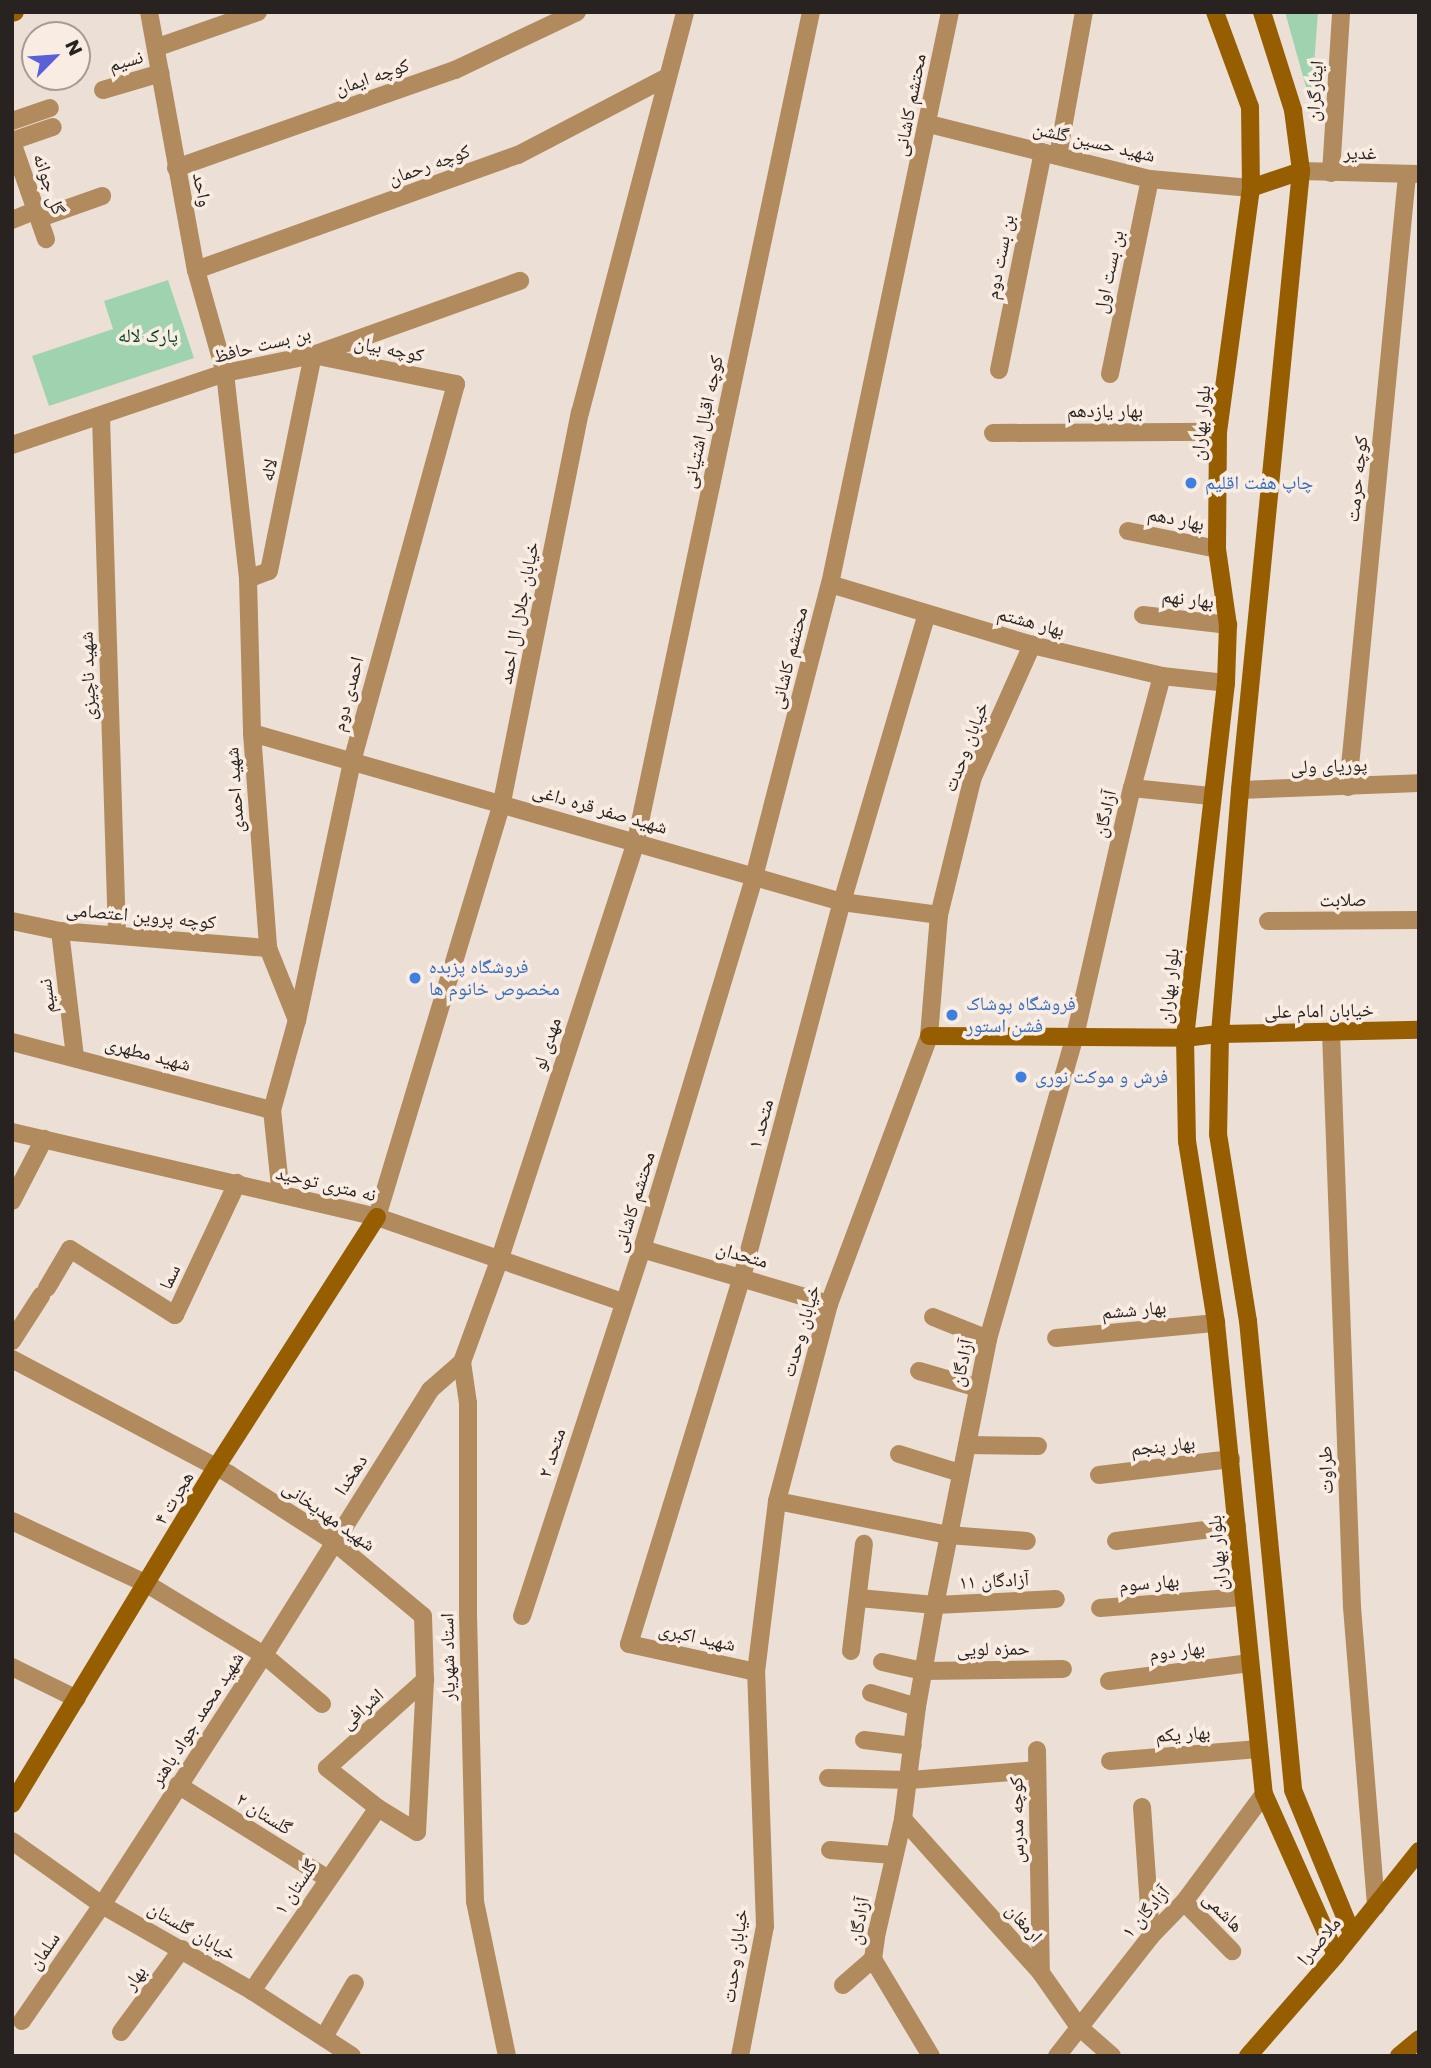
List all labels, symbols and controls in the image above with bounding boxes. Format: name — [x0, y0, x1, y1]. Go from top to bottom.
north arrow — [21, 21, 91, 91]
text: N — [58, 36, 89, 60]
street label: نسیم — [106, 45, 146, 77]
street label: محتشم کاشانی — [889, 52, 931, 158]
street label: کوچه ایمان — [332, 54, 412, 100]
street label: ایثارگران — [1301, 60, 1329, 122]
street label: شهید حسین گلشن — [1031, 117, 1157, 167]
street label: کوچه رحمان — [385, 140, 473, 190]
street label: غدیر — [1343, 141, 1377, 165]
street label: گل جوانه — [28, 150, 70, 218]
street label: واحد — [188, 171, 216, 209]
street label: بن بست دوم — [981, 213, 1019, 301]
street label: بن بست اول — [1089, 228, 1129, 316]
street label: بن بست حافظ — [211, 322, 313, 368]
park label: پارک لاله — [118, 325, 178, 347]
street label: کوچه بیان — [352, 331, 426, 367]
street label: کوچه اقبال اشتیانی — [678, 353, 728, 491]
street label: بلوار بهاران — [1186, 384, 1216, 462]
street label: بهار یازدهم — [1067, 400, 1143, 422]
street label: کوچه حرمت — [1341, 435, 1373, 523]
street label: لاله — [256, 457, 282, 483]
place label: چاپ هفت اقلیم — [1205, 472, 1313, 494]
marker: چاپ هفت اقلیم — [1183, 475, 1199, 491]
street label: بهار دهم — [1146, 502, 1206, 536]
street label: خیابان جلال ال احمد — [494, 540, 544, 686]
street label: بهار نهم — [1161, 585, 1215, 613]
street label: بهار هشتم — [995, 602, 1067, 642]
street label: محتشم کاشانی — [765, 605, 813, 711]
street label: شهید ناچیزی — [75, 631, 101, 721]
street label: احمدی دوم — [327, 654, 369, 734]
street label: خیابان وحدت — [938, 699, 994, 795]
street label: شهید احمدی — [221, 746, 249, 834]
street label: پوریای ولی — [1290, 753, 1368, 779]
street label: شهید صفر قره داغی — [530, 779, 670, 839]
street label: آزادگان — [1088, 788, 1122, 840]
street label: صلابت — [1319, 888, 1367, 912]
street label: کوچه پروین اعتصامی — [65, 898, 217, 934]
street label: بلوار بهاران — [1154, 947, 1184, 1025]
place label: فروشگاه پزبده مخصوص خانوم ها — [429, 956, 560, 1000]
marker: فروشگاه پزبده مخصوص خانوم ها — [407, 970, 423, 986]
street label: نسیم — [34, 977, 60, 1015]
place label: فروشگاه پوشاک فشن استور — [966, 993, 1076, 1037]
street label: خیابان امام علی — [1264, 999, 1374, 1023]
marker: فروشگاه پوشاک فشن استور — [944, 1007, 960, 1023]
street label: مهدی لو — [528, 1014, 566, 1074]
street label: شهید مطهری — [103, 1032, 193, 1076]
place label: فرش و موکت نوری — [1035, 1066, 1168, 1088]
marker: فرش و موکت نوری — [1013, 1069, 1029, 1085]
street label: متحد ۱ — [743, 1097, 779, 1151]
street label: محتشم کاشانی — [608, 1149, 660, 1255]
street label: نه متری توحید — [274, 1161, 378, 1207]
street label: متحدان — [713, 1237, 771, 1273]
street label: سما — [154, 1261, 186, 1293]
street label: خیابان وحدت — [777, 1282, 825, 1380]
street label: بهار ششم — [1101, 1296, 1167, 1324]
street label: آزادگان — [946, 1337, 978, 1389]
street label: متحد ۲ — [533, 1425, 571, 1481]
street label: بهار پنجم — [1130, 1431, 1196, 1461]
street label: طراوت — [1314, 1445, 1338, 1495]
street label: دهخدا — [330, 1450, 372, 1500]
street label: هجرت ۴ — [149, 1467, 199, 1529]
street label: شهید مهدیخانی — [278, 1476, 380, 1556]
street label: بلوار بهاران — [1203, 1514, 1233, 1592]
street label: آزادگان ۱۱ — [958, 1568, 1030, 1594]
street label: بهار سوم — [1118, 1569, 1180, 1597]
street label: استاد شهریار — [436, 1613, 460, 1701]
street label: شهید اکبری — [656, 1618, 738, 1656]
street label: بهار دوم — [1148, 1636, 1206, 1666]
street label: حمزه لویی — [956, 1637, 1030, 1661]
street label: شهید محمد جواد باهنر — [145, 1648, 249, 1790]
street label: اشرافی — [336, 1684, 388, 1734]
street label: بهار یکم — [1155, 1721, 1211, 1747]
street label: کوچه مدرس — [1005, 1776, 1029, 1864]
street label: گلستان ۲ — [232, 1788, 296, 1840]
street label: گلستان ۱ — [269, 1855, 323, 1919]
street label: آزادگان ۱ — [1117, 1881, 1175, 1943]
street label: هاشمی — [1198, 1887, 1248, 1937]
street label: آزادگان — [844, 1895, 874, 1947]
street label: خیابان گلستان — [144, 1897, 240, 1965]
street label: ارمغان — [1001, 1899, 1047, 1947]
street label: خیابان وحدت — [717, 1908, 753, 2004]
street label: ملاصدرا — [1292, 1912, 1346, 1970]
street label: سلمان — [23, 1928, 65, 1974]
street label: بهار — [119, 1961, 151, 1995]

